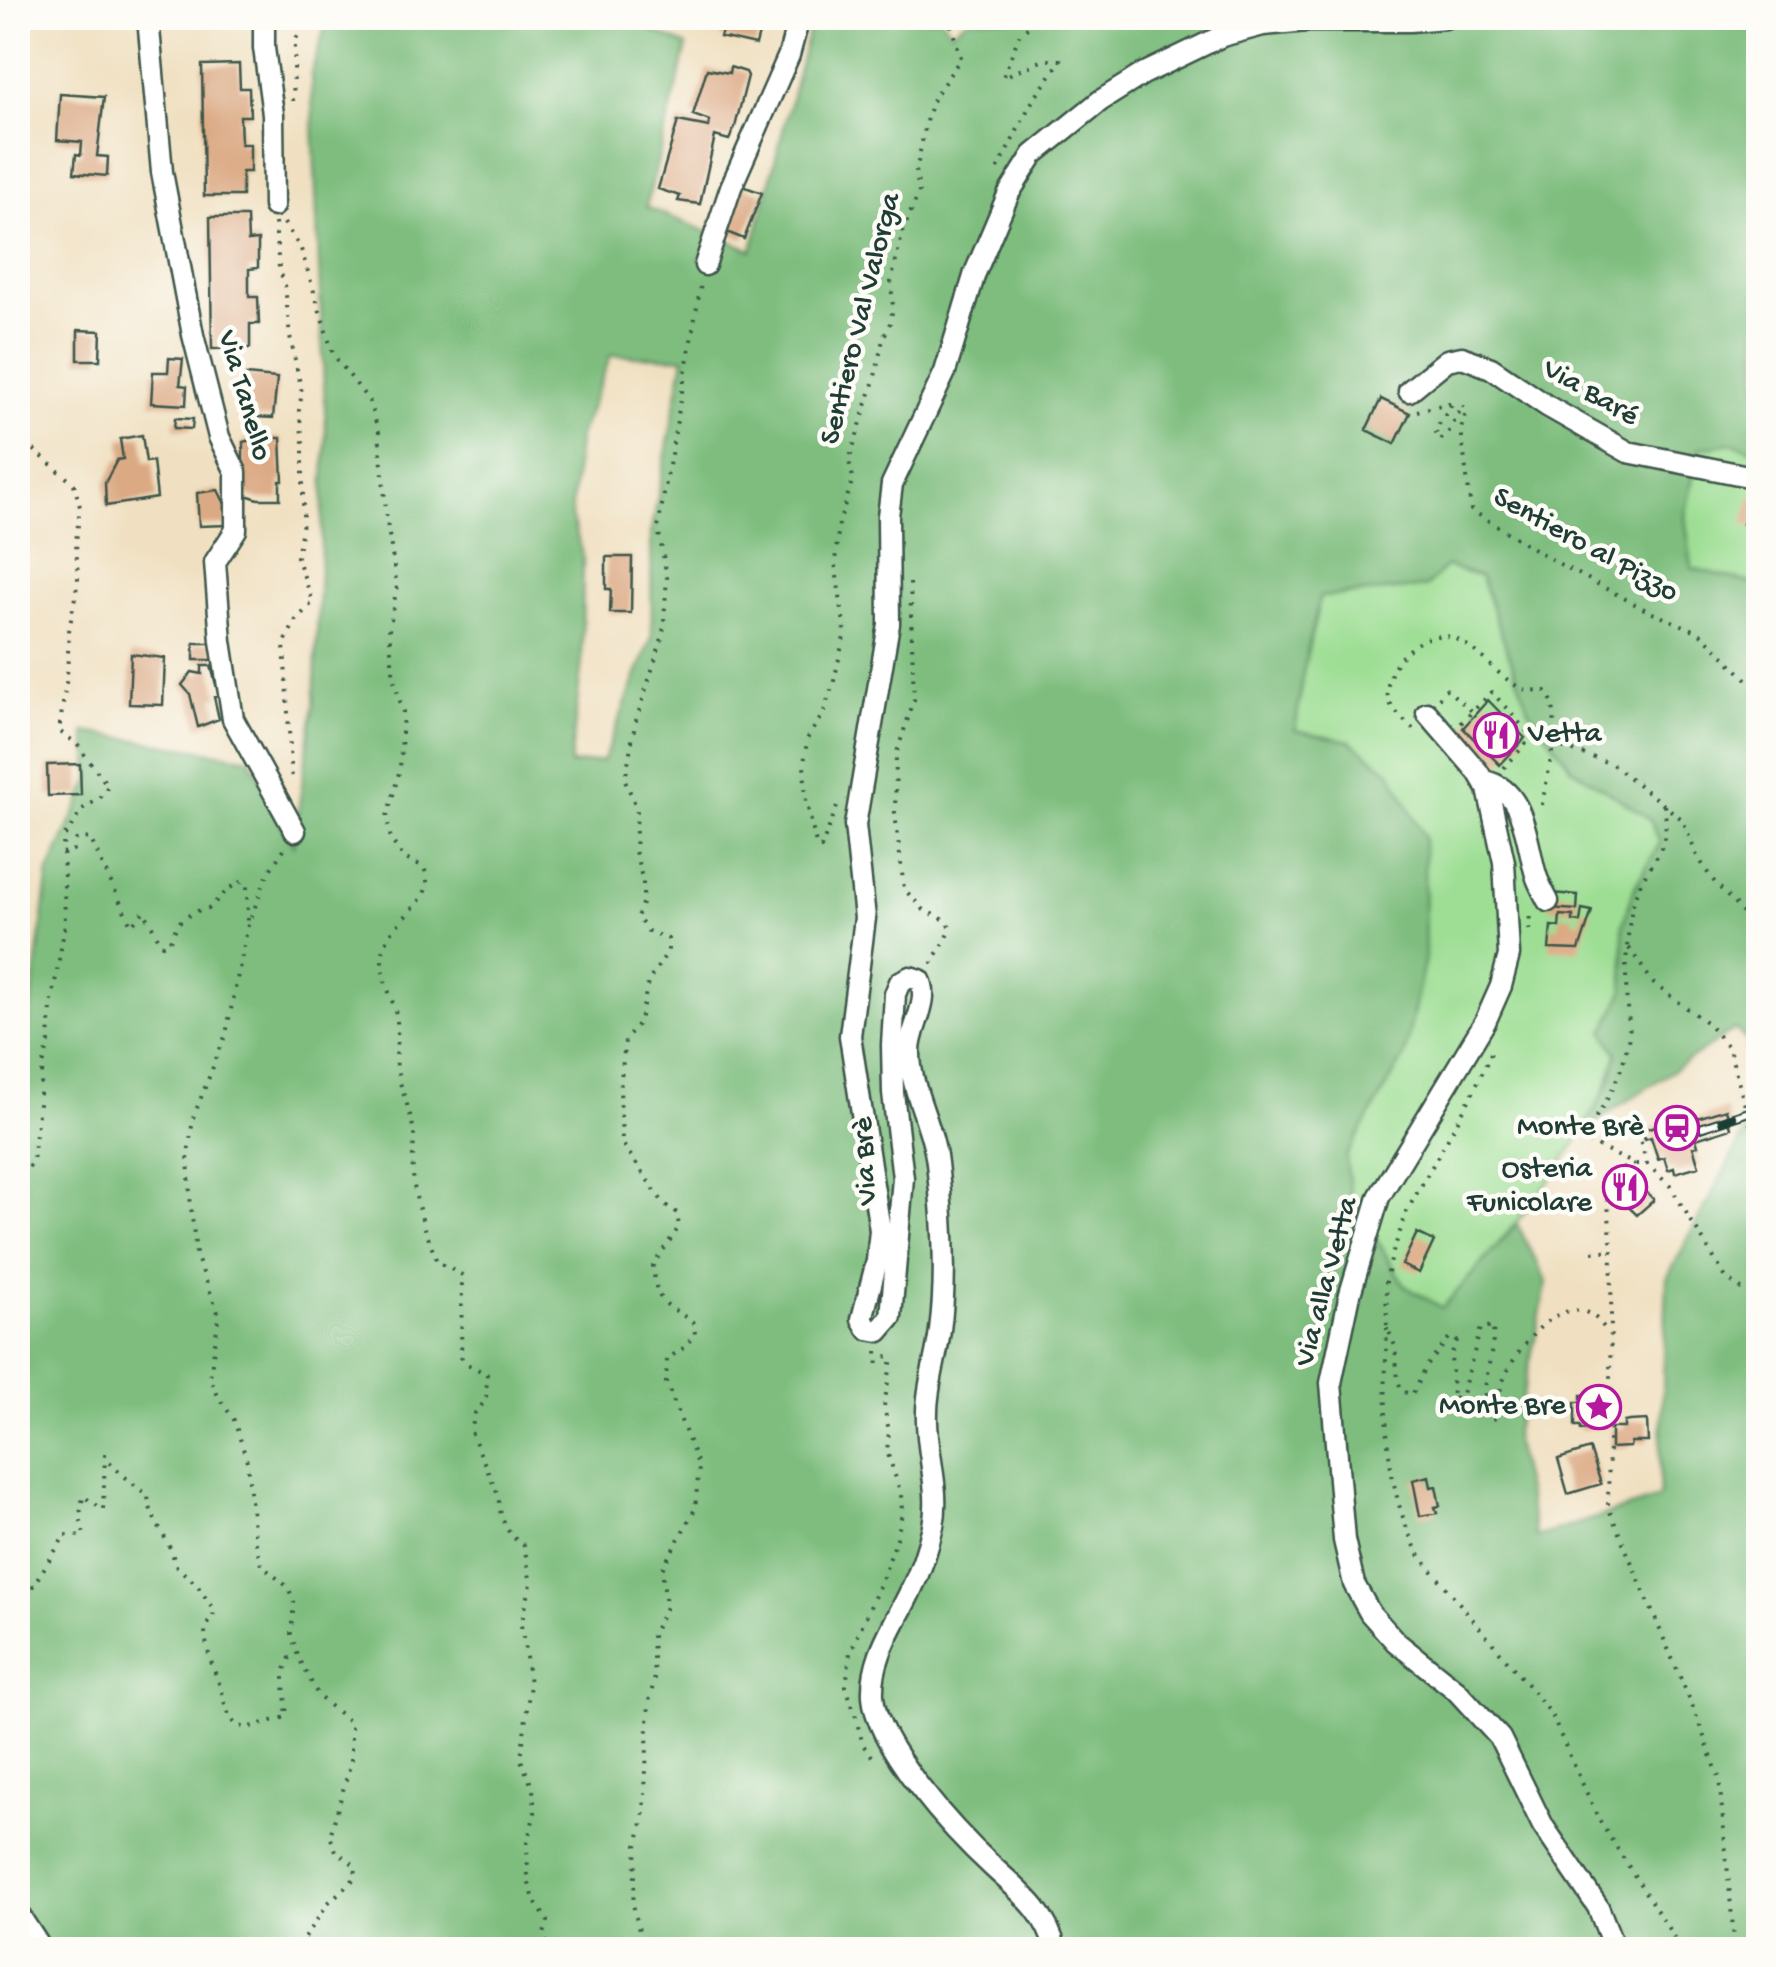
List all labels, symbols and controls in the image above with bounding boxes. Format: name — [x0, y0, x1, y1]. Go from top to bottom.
street label: Sentiero Val Valorga — [814, 188, 911, 448]
street label: Via Tanello — [207, 326, 278, 465]
street label: Via Baré — [1535, 352, 1645, 436]
street label: Sentiero al Pizzo — [1486, 481, 1684, 611]
restaurant icon: Vetta — [1473, 712, 1519, 758]
place label: Vetta — [1527, 718, 1603, 753]
station icon: Monte Brè — [1654, 1105, 1700, 1151]
place label: Monte Brè — [1517, 1111, 1645, 1146]
street label: Via Brè — [847, 1115, 887, 1207]
place label: Osteria Funicolare — [1466, 1153, 1593, 1222]
restaurant icon: Osteria Funicolare — [1602, 1164, 1648, 1210]
street label: Via alla Vetta — [1288, 1192, 1368, 1371]
place icon: Monte Bre — [1576, 1384, 1622, 1430]
place label: Monte Bre — [1439, 1390, 1567, 1425]

